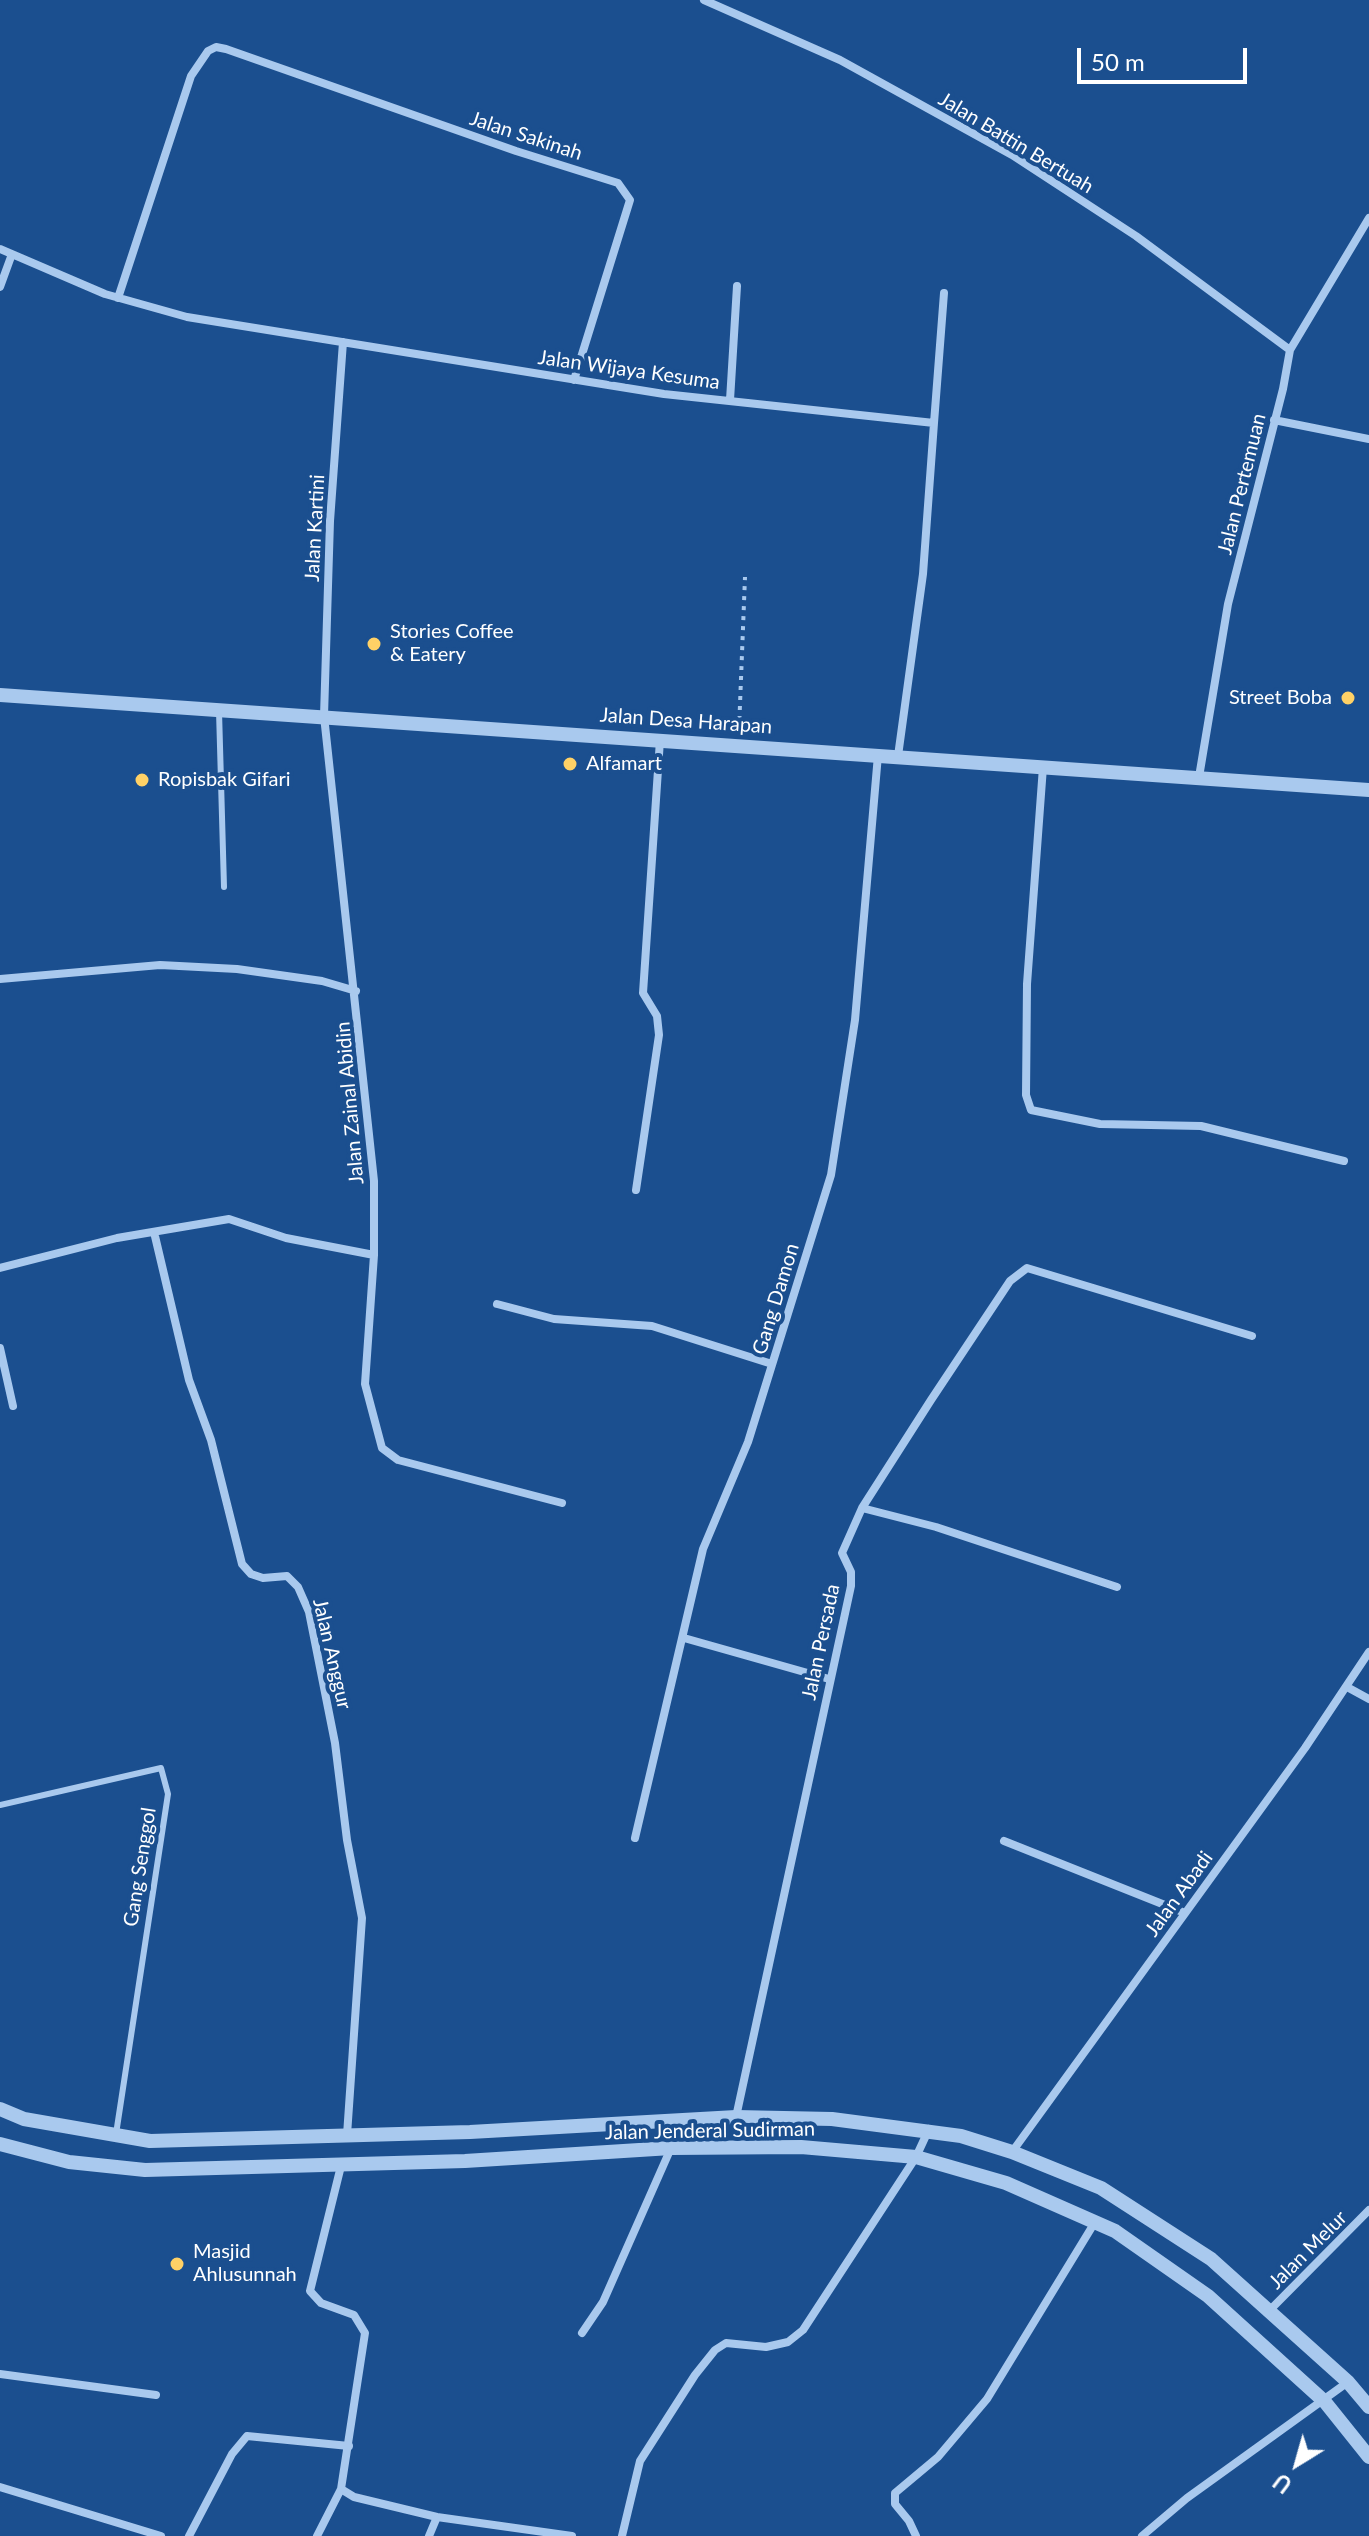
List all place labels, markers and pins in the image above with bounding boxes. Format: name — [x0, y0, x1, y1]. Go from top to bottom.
place label: Stories Coffee & Eatery — [390, 620, 514, 667]
marker: Stories Coffee & Eatery — [365, 635, 383, 653]
place label: Street Boba — [1229, 686, 1332, 710]
marker: Street Boba — [1339, 689, 1357, 707]
place label: Alfamart — [586, 752, 662, 776]
marker: Alfamart — [561, 755, 579, 773]
place label: Ropisbak Gifari — [158, 768, 291, 792]
marker: Ropisbak Gifari — [133, 771, 151, 789]
place label: Masjid Ahlusunnah — [193, 2240, 297, 2287]
marker: Masjid Ahlusunnah — [168, 2255, 186, 2273]

